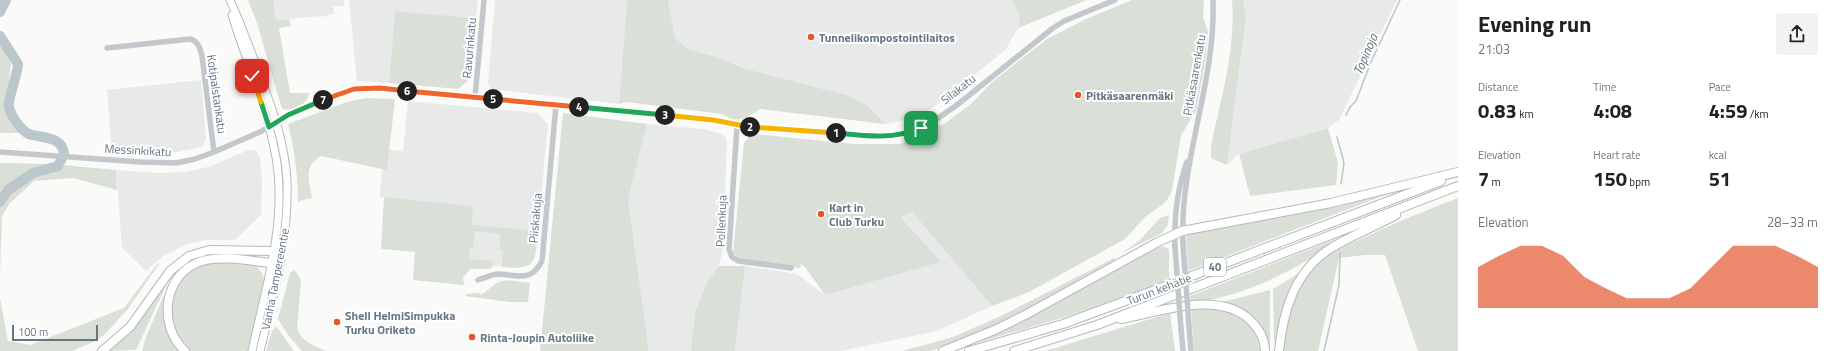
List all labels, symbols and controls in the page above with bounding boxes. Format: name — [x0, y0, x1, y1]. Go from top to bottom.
text: Evening run — [1478, 7, 1591, 41]
button: share — [1776, 13, 1818, 55]
street label: Ravurinkatu — [457, 17, 481, 79]
place label: Tunnelikompostointilaitos — [819, 28, 955, 47]
water label: Topinoja — [1347, 29, 1383, 78]
marker: Tunnelikompostointilaitos — [806, 32, 816, 42]
street label: Pitkäsaarenkatu — [1178, 33, 1210, 117]
text: 21:03 — [1478, 39, 1510, 59]
street label: Kotipalstankatu — [202, 53, 232, 135]
pin — [235, 59, 269, 93]
icon: check — [241, 65, 263, 87]
street label: Silakatu — [936, 69, 980, 109]
text: Distance — [1478, 79, 1518, 95]
text: Time — [1593, 79, 1616, 95]
text: Pace — [1709, 79, 1731, 95]
pin: 6 — [397, 81, 417, 101]
text: 6 — [404, 83, 410, 99]
place label: Pitkäsaarenmäki — [1086, 86, 1173, 105]
pin: 5 — [483, 89, 503, 109]
pin: 7 — [313, 90, 333, 110]
marker: Pitkäsaarenmäki — [1073, 90, 1083, 100]
text: 5 — [490, 91, 496, 107]
text: 7 — [320, 92, 326, 108]
text: 0.83 — [1478, 95, 1517, 126]
text: 4:08 — [1593, 95, 1632, 126]
text: 4:59 — [1709, 95, 1747, 126]
pin: 4 — [569, 97, 589, 117]
text: 4 — [576, 99, 582, 115]
pin: 3 — [655, 105, 675, 125]
text: km — [1517, 106, 1534, 122]
text: /km — [1747, 106, 1769, 122]
text: 3 — [662, 107, 668, 123]
pin — [904, 111, 938, 145]
pin: 2 — [740, 117, 760, 137]
icon: arrive — [910, 117, 932, 139]
text: 2 — [747, 119, 753, 135]
pin: 1 — [826, 123, 846, 143]
text: 1 — [833, 125, 839, 141]
street label: Messinkikatu — [104, 139, 172, 161]
text: Elevation — [1478, 147, 1521, 163]
text: Heart rate — [1593, 147, 1641, 163]
text: kcal — [1709, 147, 1727, 163]
text: 7 — [1478, 163, 1489, 194]
text: 150 — [1593, 163, 1627, 194]
text: 51 — [1709, 163, 1731, 194]
text: m — [1489, 174, 1501, 190]
text: bpm — [1627, 174, 1650, 190]
street label: Piiskakuja — [523, 192, 547, 244]
street label: Pollenkuja — [711, 195, 731, 247]
place label: Kart in Club Turku — [829, 198, 884, 231]
marker: Kart in Club Turku — [816, 209, 826, 219]
text: Elevation — [1478, 212, 1529, 232]
text: 28–33 m — [1767, 212, 1818, 232]
street label: Vanha Tampereentie — [256, 226, 294, 332]
road number: 40 — [1204, 258, 1226, 276]
street label: Turun kehätie — [1124, 268, 1194, 310]
place label: Shell HelmiSimpukka Turku Oriketo — [345, 306, 455, 339]
marker: Shell HelmiSimpukka Turku Oriketo — [332, 317, 342, 327]
scale bar — [12, 323, 98, 342]
text: 100 m — [18, 324, 48, 340]
place label: Rinta-Joupin Autoliike — [480, 328, 594, 347]
marker: Rinta-Joupin Autoliike — [467, 332, 477, 342]

